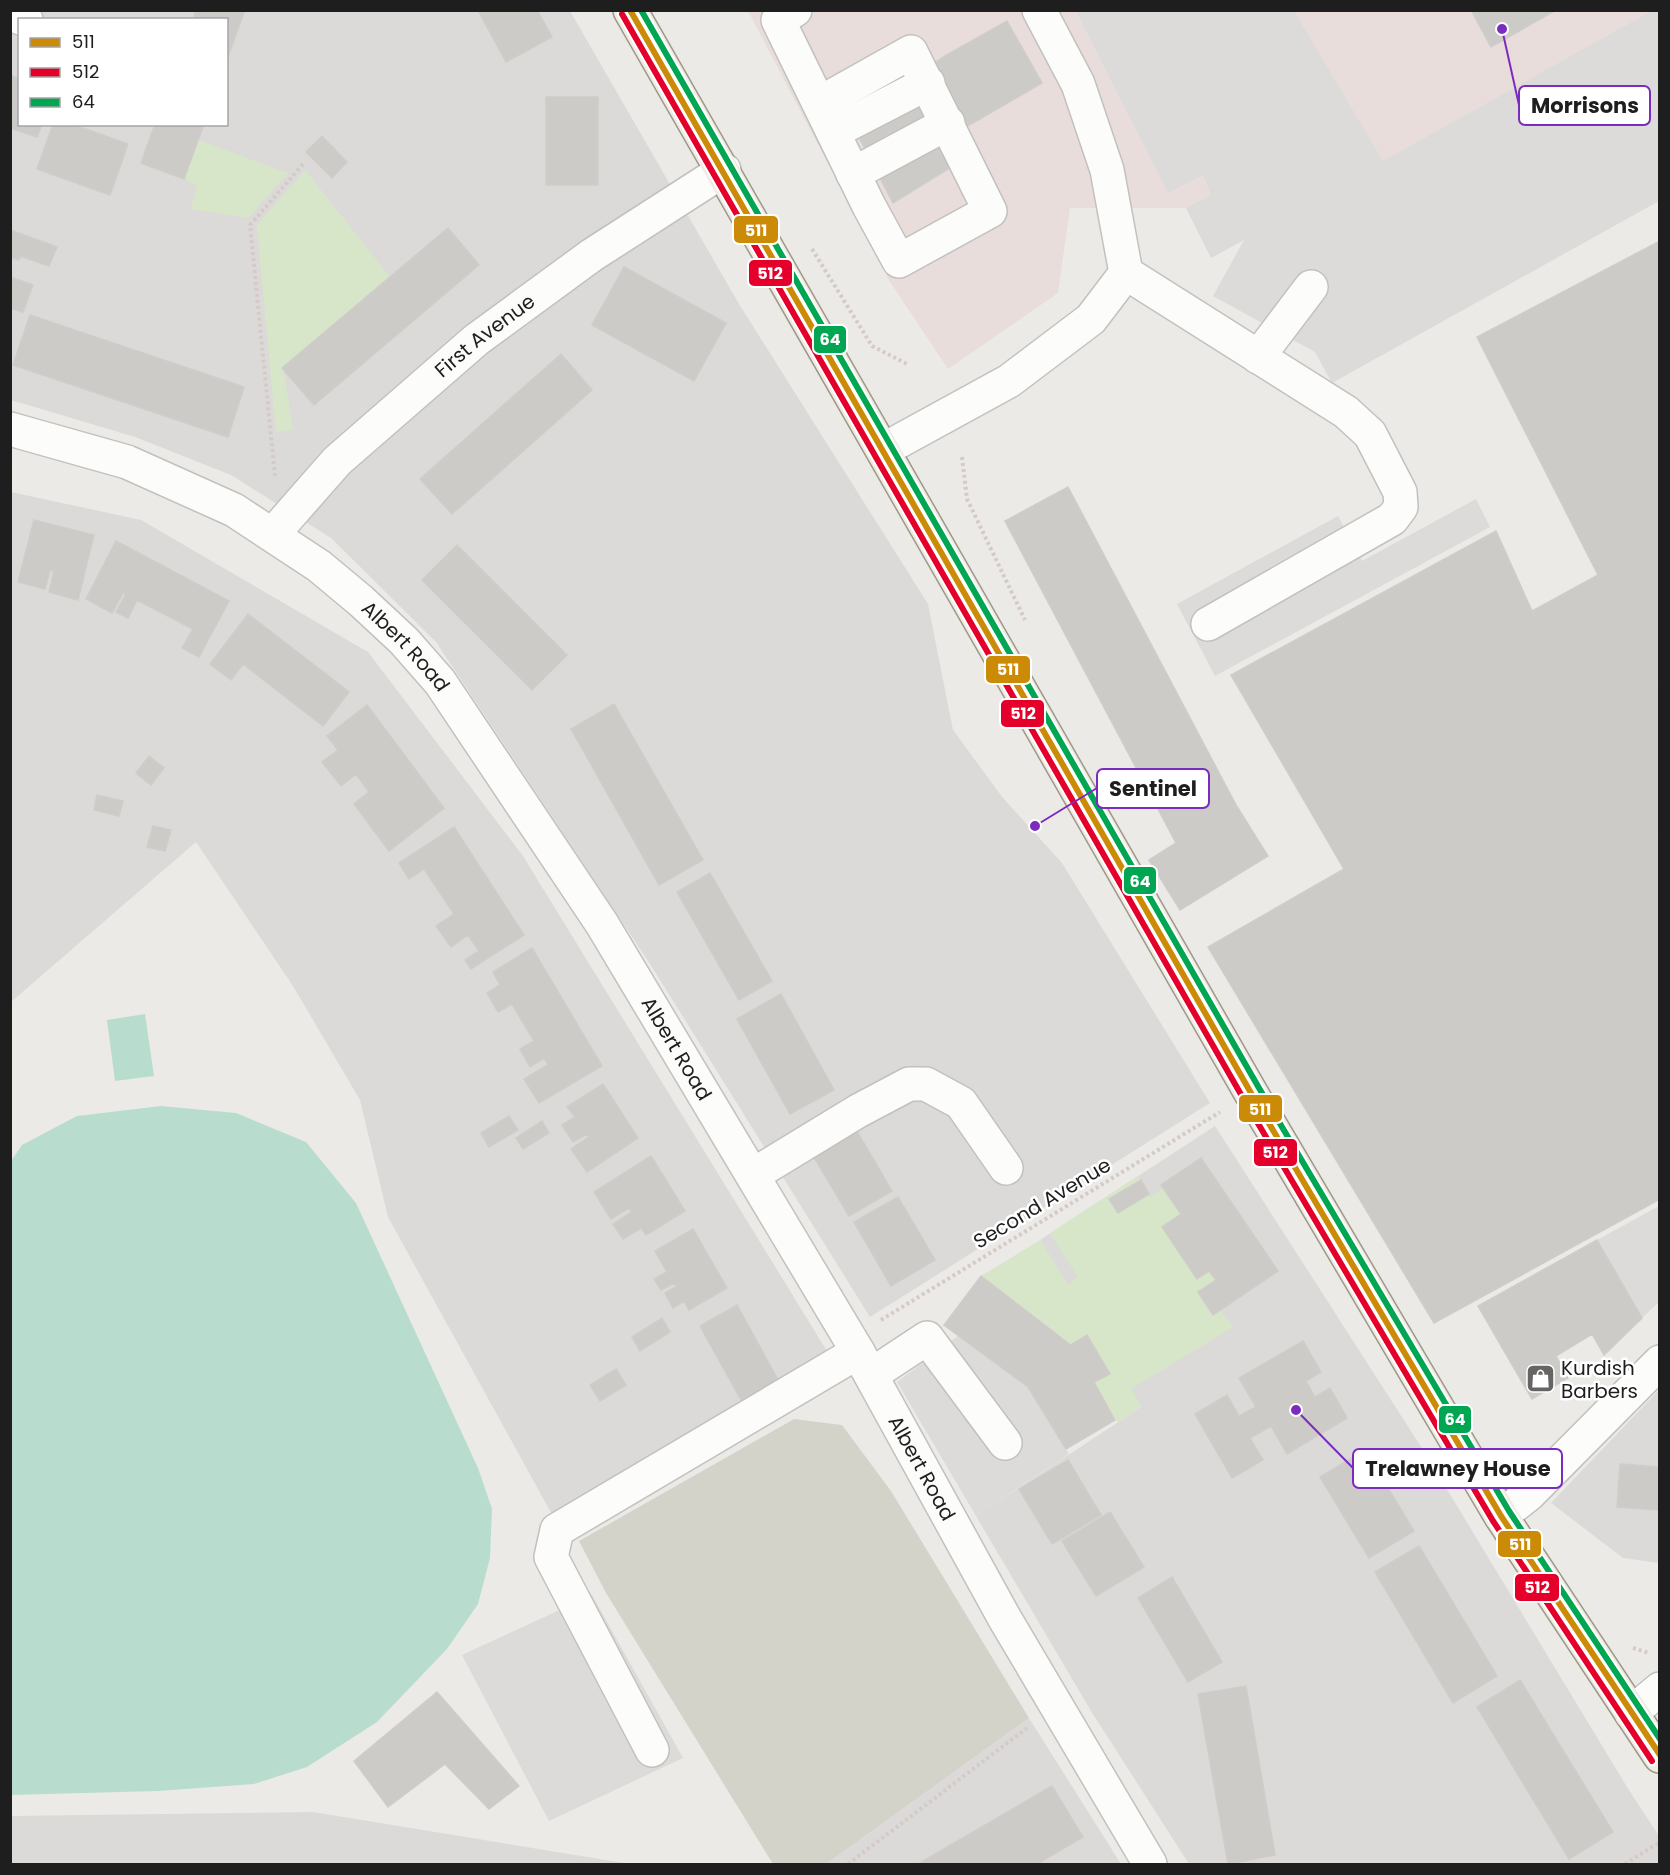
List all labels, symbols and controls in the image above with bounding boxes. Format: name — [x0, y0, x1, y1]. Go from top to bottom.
legend — [18, 18, 228, 126]
text: 511 — [72, 29, 95, 54]
text: 512 — [72, 59, 99, 84]
callout: Morrisons — [1519, 86, 1650, 125]
text: 64 — [72, 89, 95, 114]
text: Morrisons — [1531, 91, 1639, 120]
line badge: 511 — [733, 215, 779, 244]
text: 511 — [745, 219, 767, 242]
line badge: 512 — [748, 259, 793, 287]
text: 512 — [757, 262, 783, 285]
street label: First Avenue — [429, 287, 541, 384]
line badge: 64 — [813, 325, 847, 354]
text: 64 — [819, 328, 841, 351]
street label: Albert Road — [355, 594, 456, 697]
line badge: 511 — [985, 655, 1031, 684]
text: 511 — [997, 658, 1019, 681]
line badge: 512 — [1000, 699, 1045, 728]
text: 512 — [1010, 702, 1036, 725]
callout: Sentinel — [1097, 769, 1209, 808]
text: Sentinel — [1109, 774, 1197, 803]
line badge: 64 — [1123, 866, 1157, 895]
text: 64 — [1129, 870, 1151, 893]
street label: Albert Road — [635, 991, 718, 1106]
line badge: 511 — [1238, 1094, 1283, 1123]
text: 511 — [1249, 1098, 1271, 1121]
line badge: 512 — [1253, 1138, 1298, 1167]
text: 512 — [1262, 1141, 1288, 1164]
street label: Second Avenue — [968, 1151, 1116, 1255]
place label: Kurdish Barbers — [1561, 1354, 1638, 1405]
shop icon: Kurdish Barbers — [1524, 1363, 1556, 1395]
line badge: 64 — [1438, 1405, 1472, 1434]
text: 64 — [1444, 1408, 1466, 1431]
street label: Albert Road — [882, 1410, 962, 1526]
callout: Trelawney House — [1353, 1449, 1562, 1488]
text: Trelawney House — [1365, 1454, 1551, 1483]
line badge: 511 — [1497, 1530, 1542, 1558]
text: 511 — [1509, 1533, 1531, 1556]
line badge: 512 — [1514, 1573, 1560, 1602]
text: 512 — [1524, 1576, 1550, 1599]

